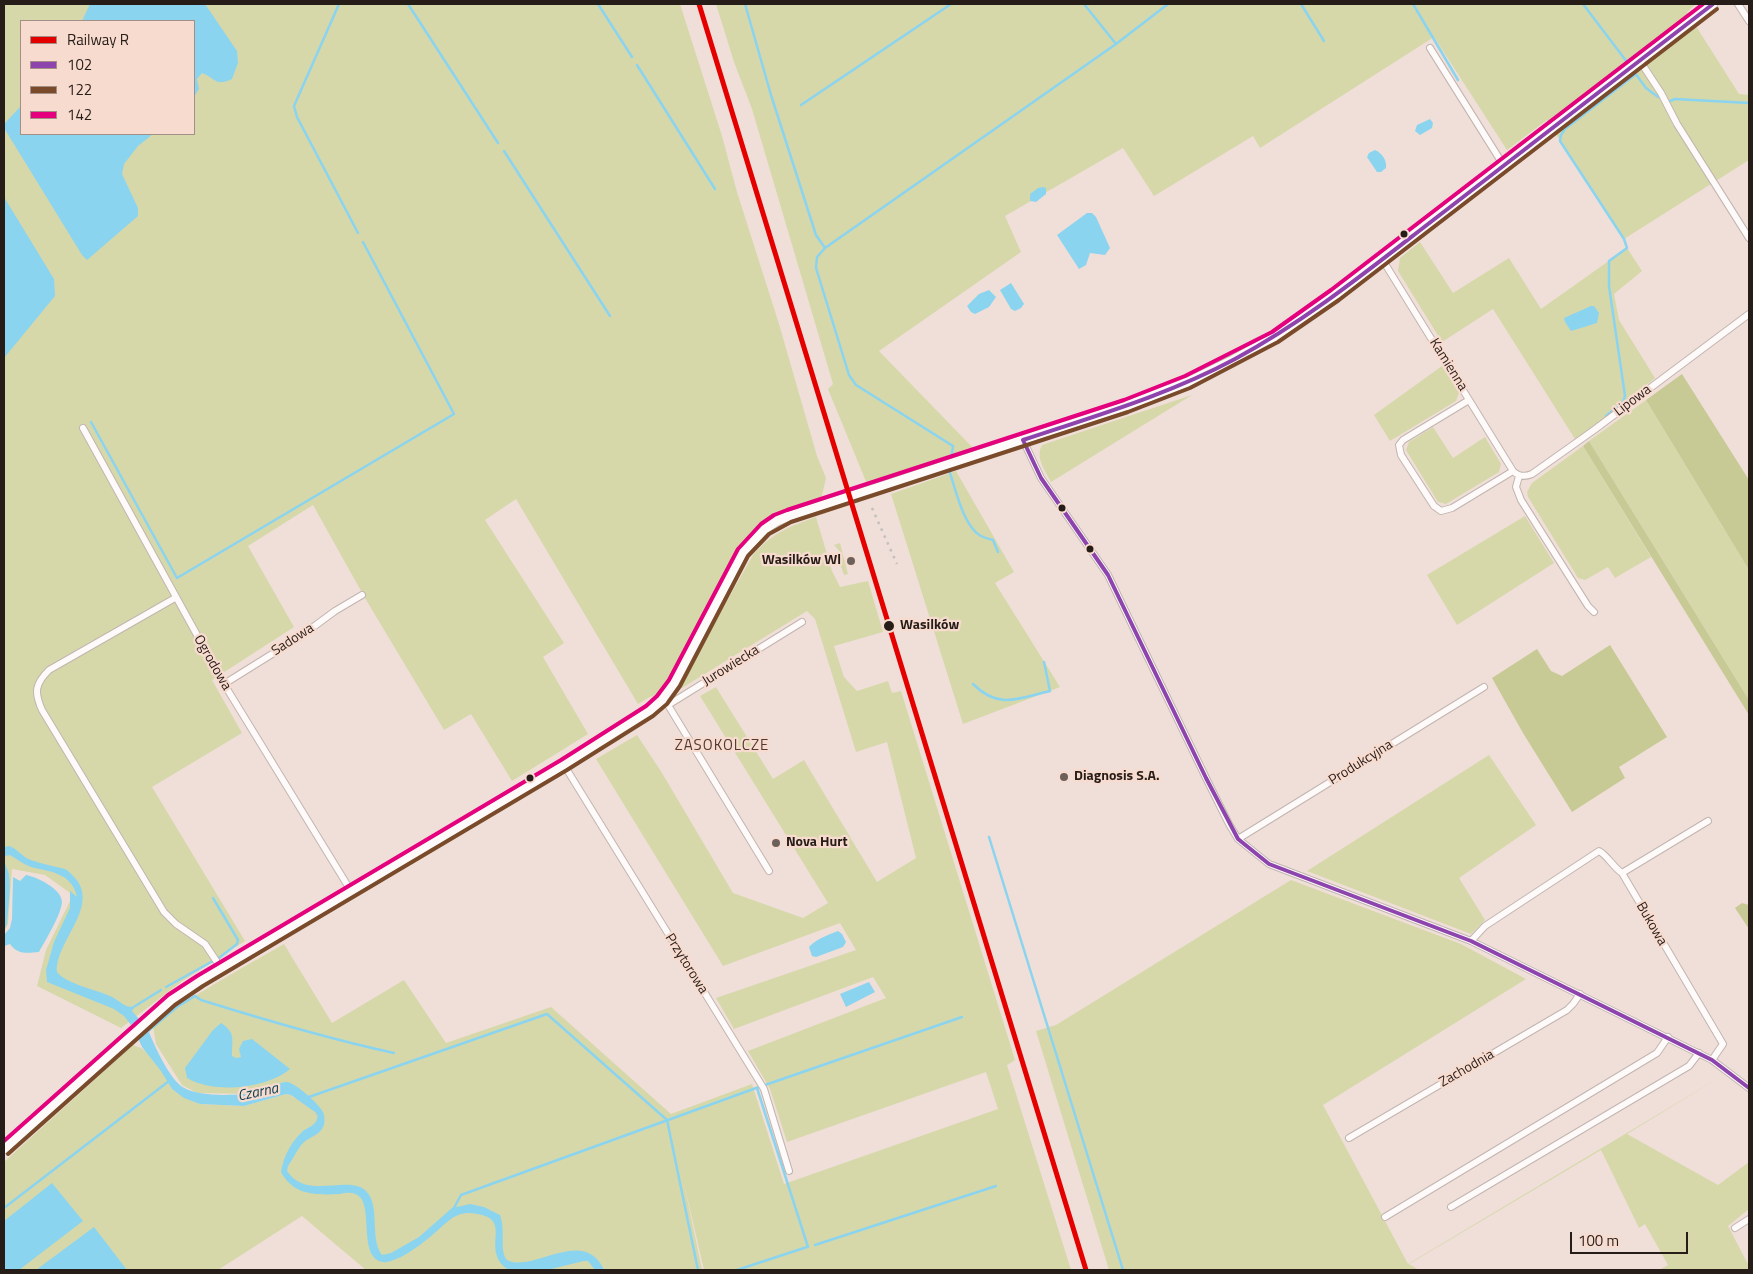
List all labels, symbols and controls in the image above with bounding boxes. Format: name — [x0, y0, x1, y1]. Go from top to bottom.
legend — [20, 20, 195, 135]
text: Railway R — [67, 28, 129, 51]
text: 102 — [67, 53, 92, 76]
text: 122 — [67, 78, 92, 101]
text: 142 — [67, 103, 92, 126]
unlabelled marker — [1399, 229, 1409, 239]
street label: Kamienna — [1425, 336, 1471, 394]
street label: Lipowa — [1611, 382, 1655, 420]
unlabelled marker — [1057, 503, 1067, 513]
unlabelled marker — [1085, 544, 1095, 554]
place label: Wasilków Wl — [762, 553, 841, 569]
marker: Wasilków Wl — [845, 555, 857, 567]
place label: Wasilków — [900, 618, 959, 634]
marker: Wasilków — [882, 619, 896, 633]
street label: Sadowa — [269, 620, 317, 660]
street label: Ogrodowa — [190, 632, 234, 694]
street label: Jurowiecka — [699, 642, 763, 690]
district label: ZASOKOLCZE — [673, 737, 771, 755]
street label: Produkcyjna — [1326, 737, 1396, 789]
place label: Diagnosis S.A. — [1074, 769, 1159, 785]
marker: Diagnosis S.A. — [1058, 771, 1070, 783]
unlabelled marker — [525, 773, 535, 783]
place label: Nova Hurt — [786, 835, 848, 851]
marker: Nova Hurt — [770, 837, 782, 849]
street label: Bukowa — [1632, 899, 1670, 949]
street label: Przytorowa — [661, 931, 711, 997]
street label: Zachodnia — [1437, 1047, 1497, 1091]
water label: Czarna — [236, 1080, 280, 1106]
scale bar — [1573, 1222, 1690, 1254]
text: 100 m — [1578, 1229, 1619, 1252]

